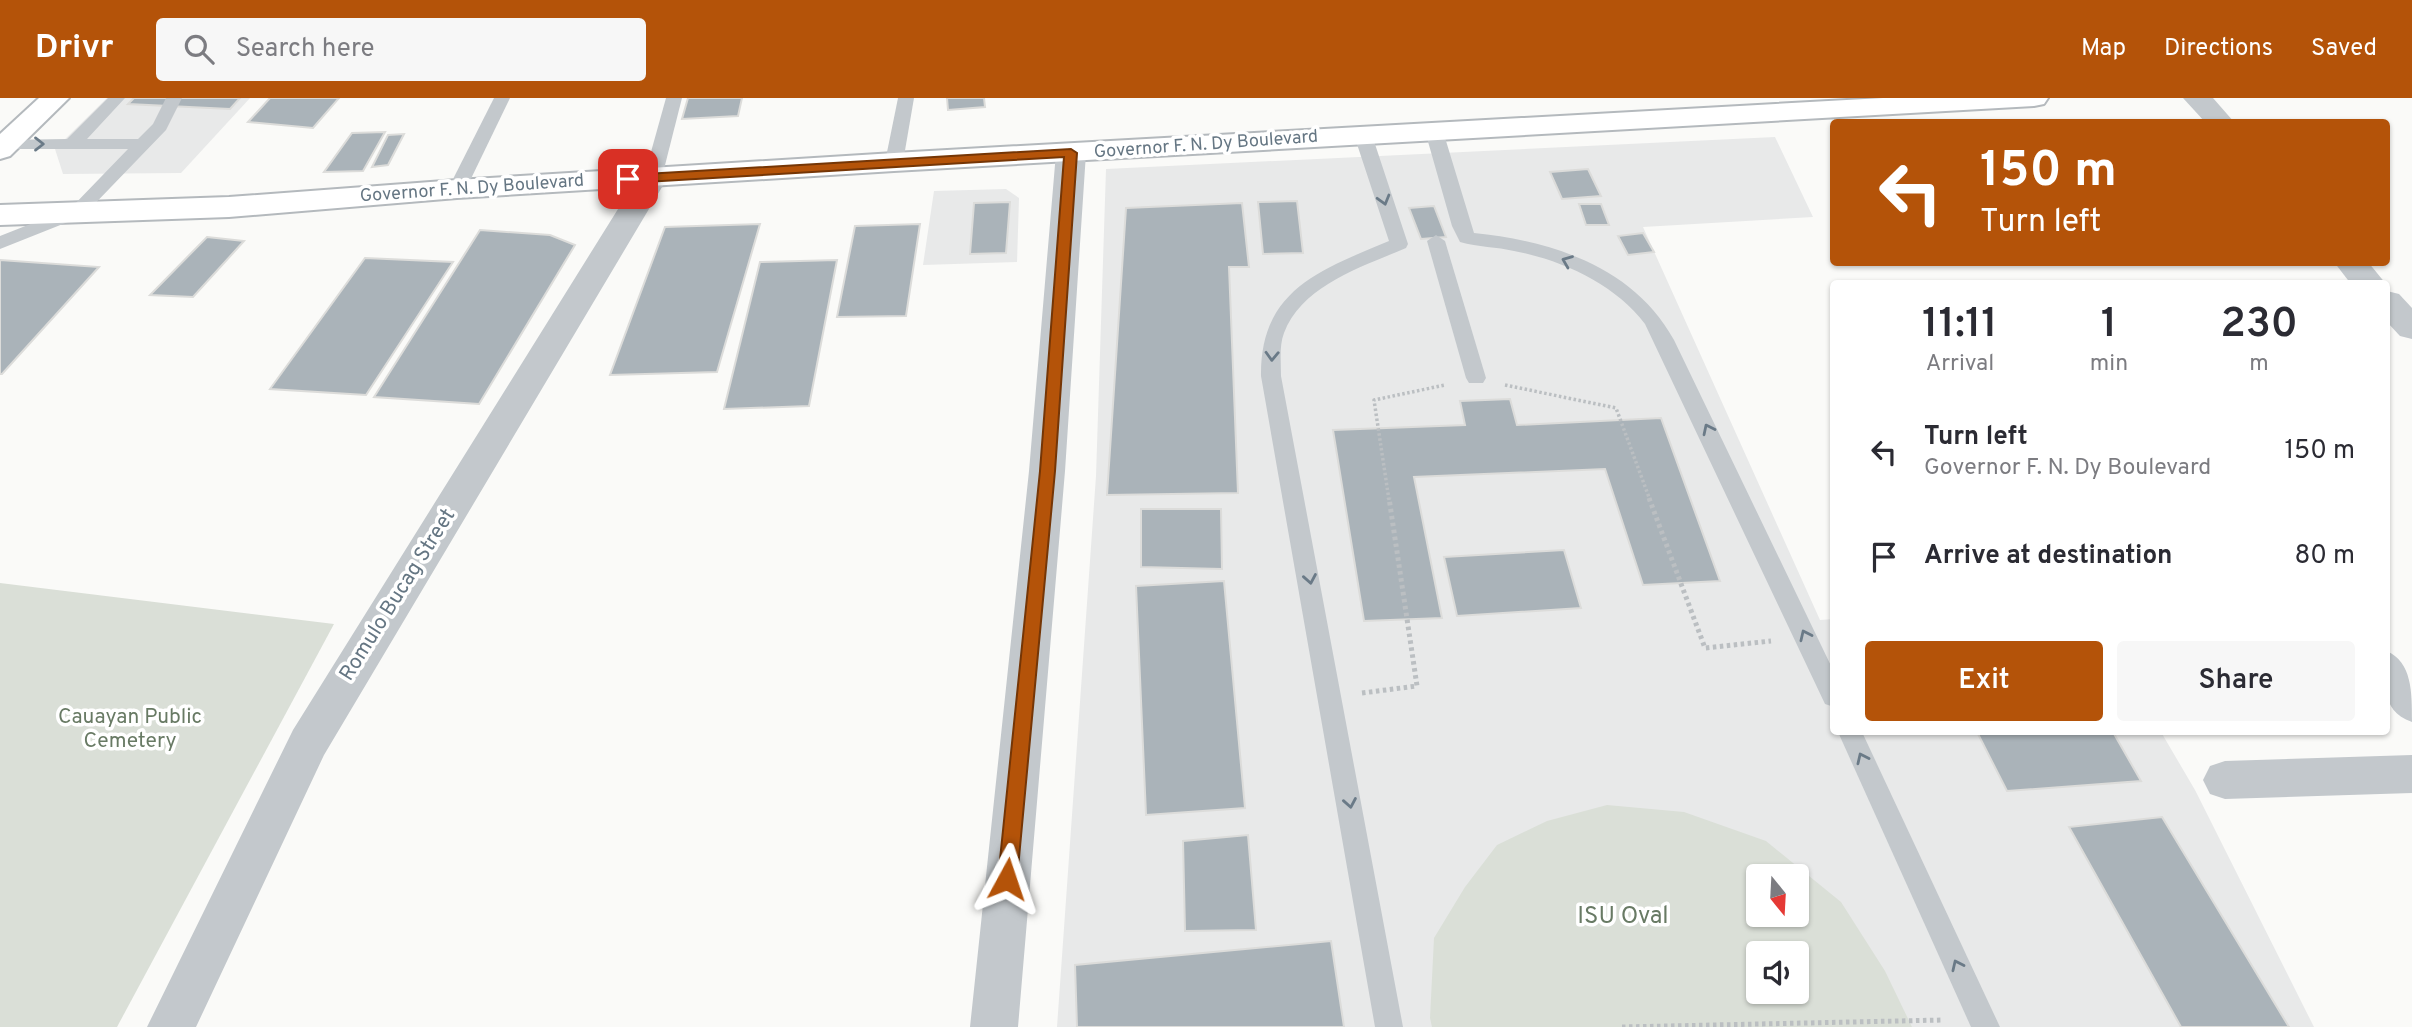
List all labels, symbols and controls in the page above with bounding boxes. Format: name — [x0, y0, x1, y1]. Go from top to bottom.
search box — [156, 18, 646, 81]
text: Drivr — [35, 28, 114, 70]
icon: search — [180, 30, 218, 68]
text: Search here — [236, 33, 375, 66]
text: Map — [2081, 34, 2126, 64]
text: Directions — [2164, 34, 2273, 64]
text: Saved — [2311, 34, 2377, 64]
street label: Governor F. N. Dy Boulevard — [1093, 126, 1319, 164]
one-way arrow — [35, 136, 45, 152]
text: 150 m — [1980, 142, 2117, 204]
icon: left — [1865, 147, 1956, 238]
pin — [598, 149, 658, 209]
icon: arrive — [609, 160, 647, 198]
street label: Governor F. N. Dy Boulevard — [359, 170, 585, 208]
one-way arrow — [1376, 194, 1390, 206]
text: Turn left — [1980, 203, 2101, 243]
one-way arrow — [1562, 255, 1574, 269]
text: 11:11 — [1922, 299, 1998, 352]
text: 1 — [2101, 299, 2117, 352]
text: 230 — [2220, 299, 2298, 352]
one-way arrow — [1264, 350, 1279, 361]
text: Arrival — [1926, 350, 1994, 379]
text: min — [2090, 350, 2128, 379]
text: m — [2249, 350, 2269, 379]
text: Turn left — [1924, 421, 2028, 454]
one-way arrow — [1702, 424, 1716, 436]
icon: left — [1865, 433, 1903, 471]
text: 150 m — [2284, 435, 2355, 468]
text: Governor F. N. Dy Boulevard — [1924, 454, 2211, 483]
street label: Romulo Bucag Street — [334, 504, 462, 686]
icon: arrive — [1865, 538, 1903, 576]
text: Arrive at destination — [1924, 540, 2172, 573]
text: 80 m — [2295, 540, 2355, 573]
one-way arrow — [1302, 573, 1317, 585]
one-way arrow — [1800, 630, 1814, 642]
button: Exit — [1865, 641, 2103, 721]
button: Share — [2117, 641, 2355, 721]
park label: Cauayan Public Cemetery — [58, 704, 202, 755]
one-way arrow — [1856, 753, 1870, 765]
one-way arrow — [1341, 797, 1356, 809]
position arrow — [970, 842, 1044, 916]
north arrow — [1746, 864, 1810, 928]
map controls — [1746, 864, 1809, 1004]
park label: ISU Oval — [1577, 902, 1669, 932]
button: sound — [1746, 941, 1809, 1004]
one-way arrow — [1951, 960, 1965, 972]

